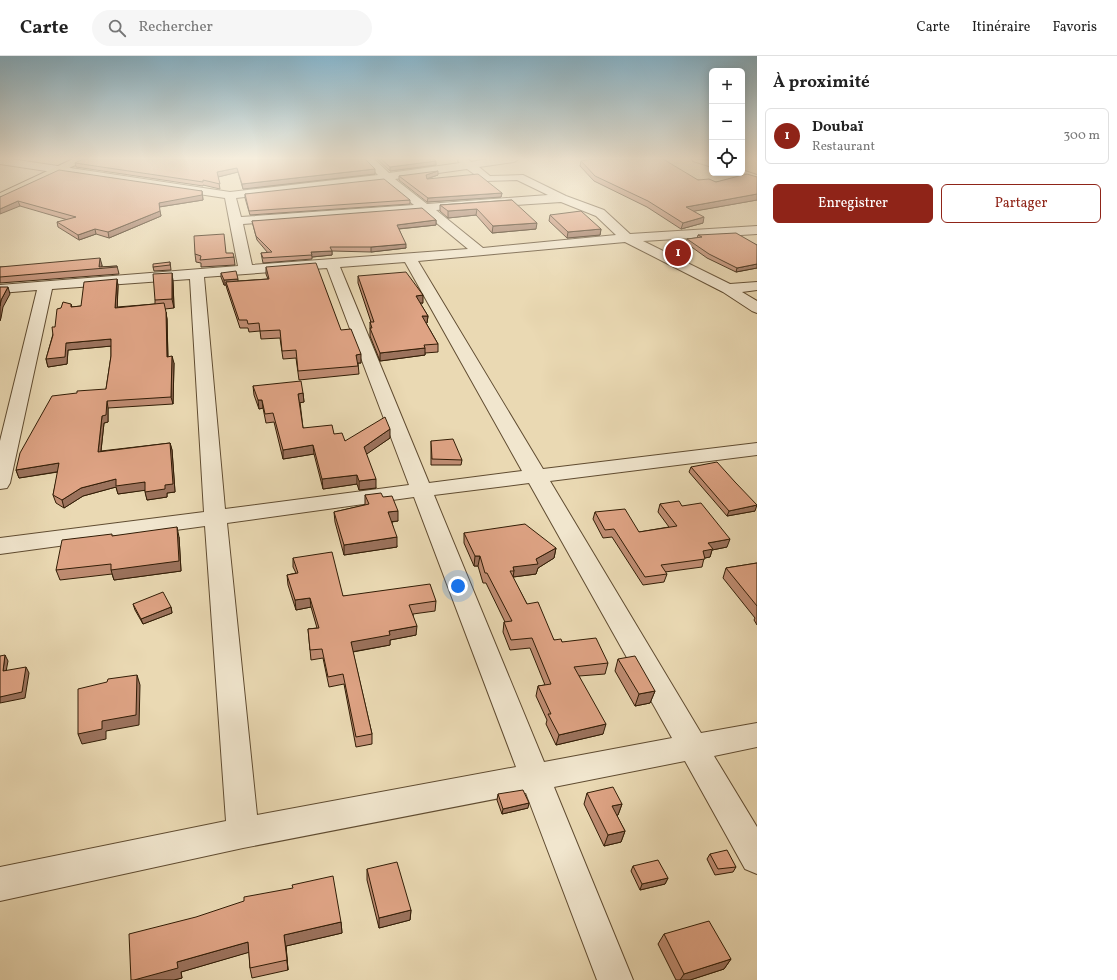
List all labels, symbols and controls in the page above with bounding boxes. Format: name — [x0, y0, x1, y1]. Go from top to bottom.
search box — [92, 10, 372, 46]
text: Carte — [20, 15, 68, 41]
icon: search — [106, 17, 128, 39]
text: Rechercher — [138, 17, 213, 38]
text: Carte — [916, 18, 950, 37]
text: Itinéraire — [972, 18, 1031, 37]
text: Favoris — [1053, 18, 1097, 37]
map controls — [709, 68, 745, 176]
button: + — [709, 68, 745, 104]
text: À proximité — [773, 71, 870, 94]
button: − — [709, 104, 745, 140]
text: Doubaï — [812, 117, 863, 138]
text: 1 — [784, 127, 790, 145]
text: 300 m — [1064, 127, 1100, 145]
text: Restaurant — [812, 138, 875, 156]
button: locate — [709, 140, 745, 176]
button: Enregistrer — [773, 184, 933, 223]
button: Partager — [941, 184, 1101, 223]
pin: 1 — [665, 238, 691, 268]
your location — [448, 576, 468, 596]

